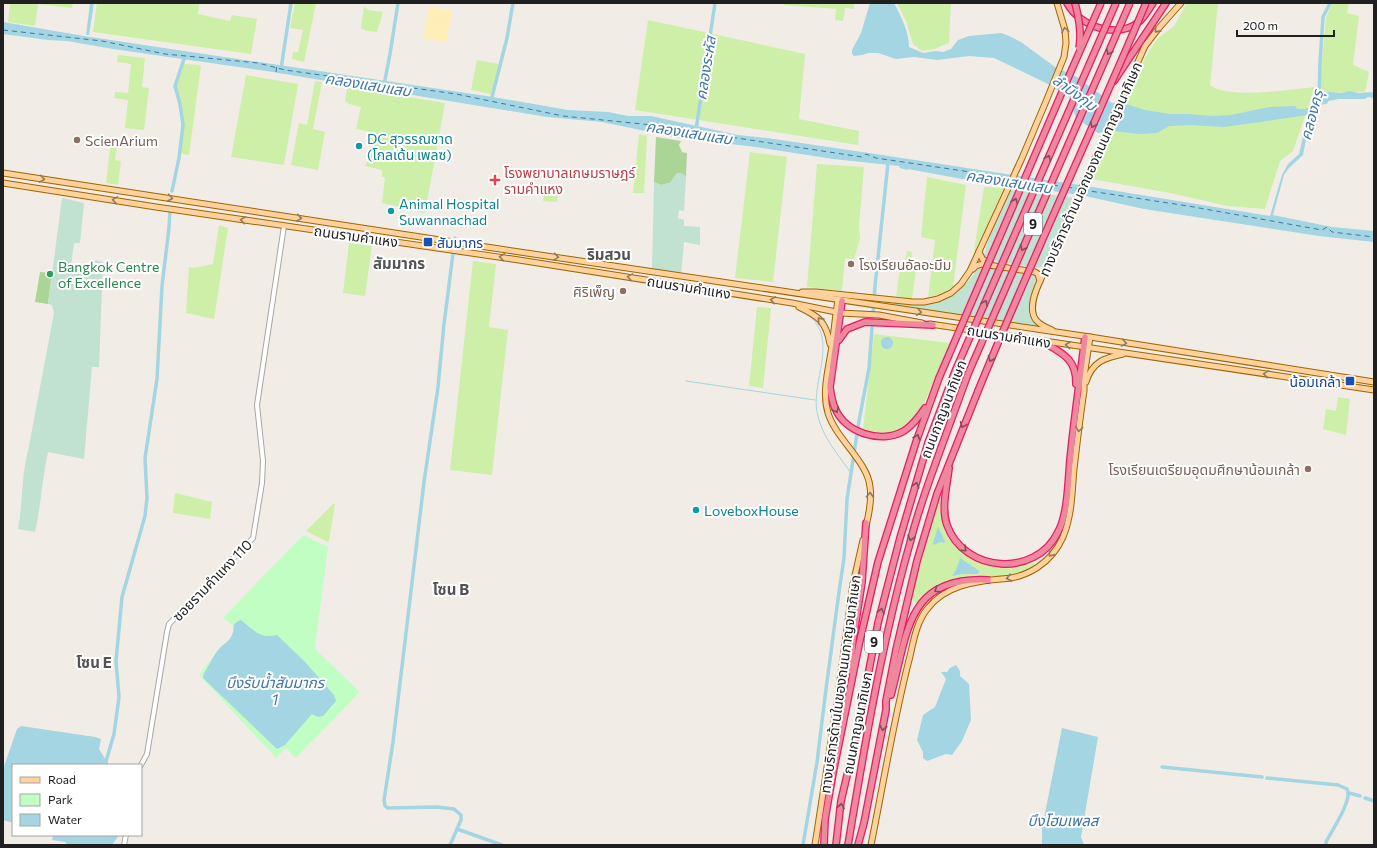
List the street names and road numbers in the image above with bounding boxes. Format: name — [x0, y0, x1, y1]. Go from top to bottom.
street label: ทางบริการด้านนอกของถนนกาญจนาภิเษก — [1035, 59, 1145, 279]
road number: 9 — [1024, 213, 1042, 235]
street label: ถนนรามคำแหง — [313, 222, 399, 250]
street label: ถนนรามคำแหง — [646, 272, 732, 302]
street label: ถนนรามคำแหง — [966, 321, 1052, 351]
street label: ถนนกาญจนาภิเษก — [916, 357, 970, 461]
street label: ซอยรามคำแหง 110 — [169, 536, 255, 624]
street label: ทางบริการด้านในของถนนกาญจนาภิเษก — [816, 574, 864, 794]
road number: 9 — [865, 631, 883, 653]
street label: ถนนกาญจนาภิเษก — [839, 670, 875, 776]

